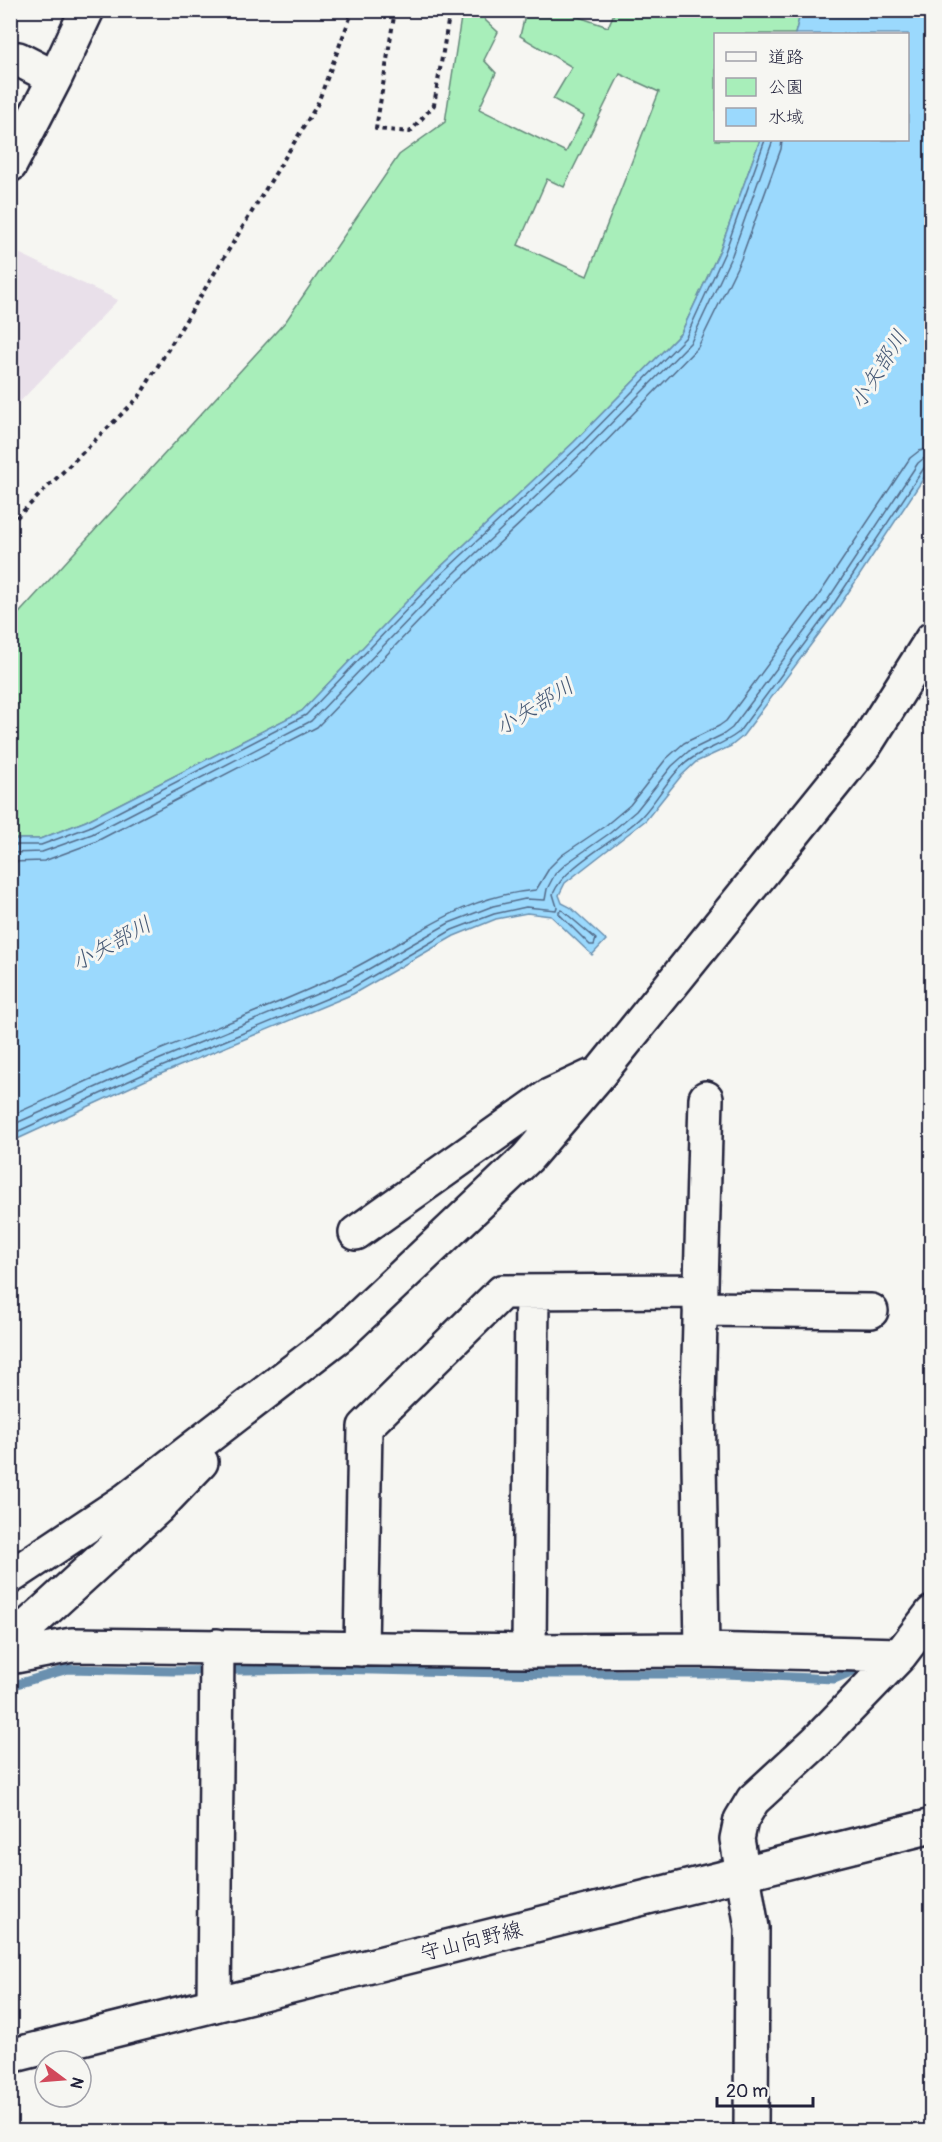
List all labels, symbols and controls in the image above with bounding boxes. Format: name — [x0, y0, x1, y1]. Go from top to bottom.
legend — [714, 33, 909, 141]
text: 道路 — [768, 46, 804, 69]
text: 公園 — [768, 76, 804, 99]
text: 水域 — [768, 106, 804, 129]
water label: 小矢部川 — [844, 325, 914, 414]
water label: 小矢部川 — [490, 672, 579, 742]
water label: 小矢部川 — [66, 910, 157, 977]
street label: 守山向野線 — [417, 1916, 525, 1967]
north arrow — [33, 2049, 93, 2109]
scale bar — [717, 2070, 813, 2108]
text: N — [65, 2075, 88, 2091]
text: 20 m — [726, 2080, 768, 2103]

